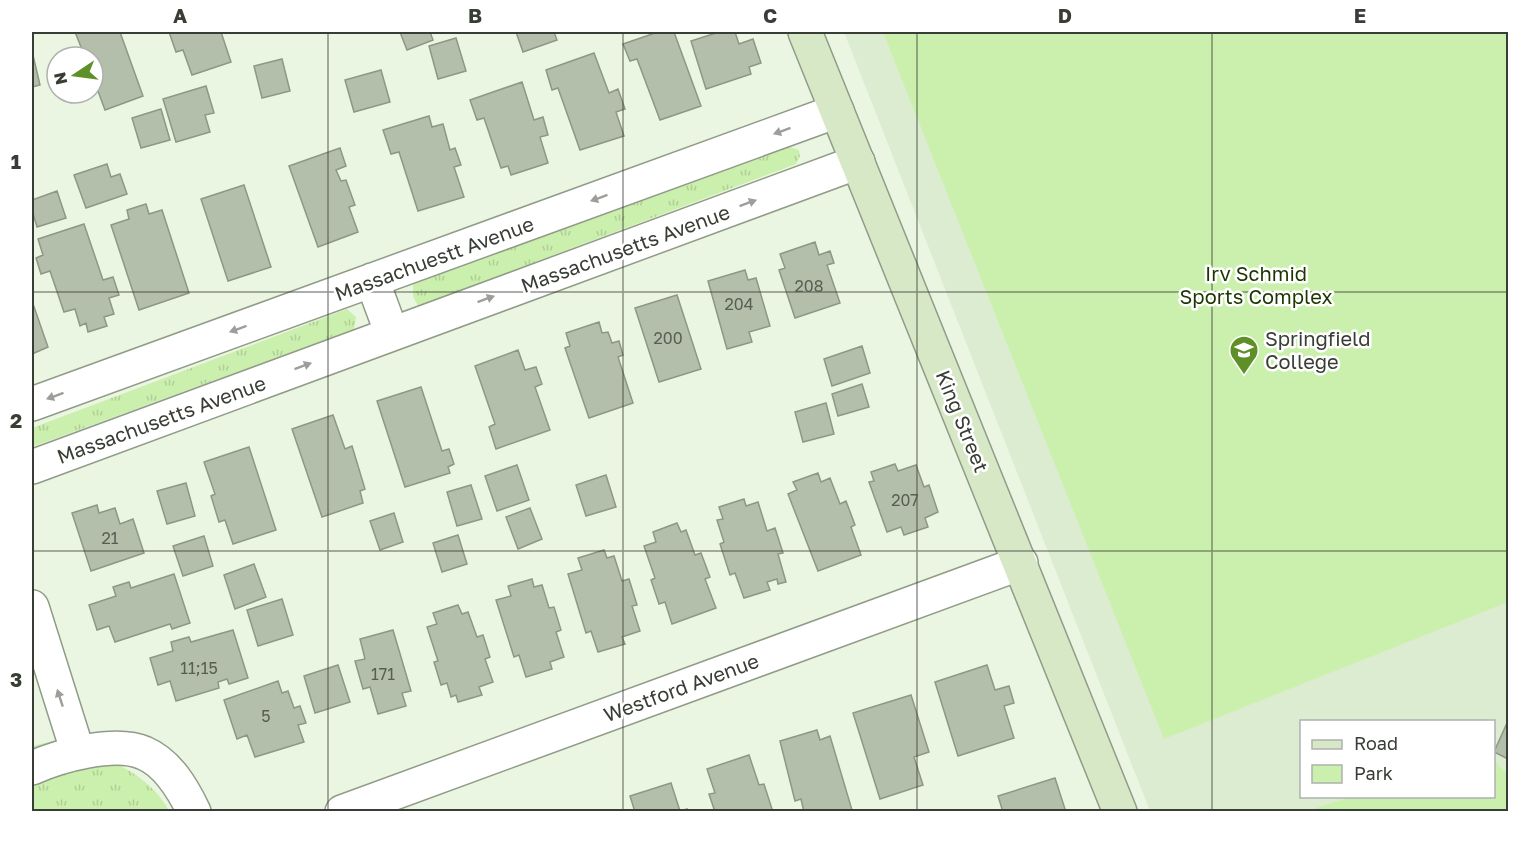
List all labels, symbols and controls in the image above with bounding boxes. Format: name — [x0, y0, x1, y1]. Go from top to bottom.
text: A — [173, 3, 187, 27]
text: B — [468, 3, 482, 27]
text: C — [763, 3, 777, 27]
text: D — [1058, 3, 1072, 27]
text: E — [1354, 3, 1366, 27]
north arrow — [45, 45, 105, 105]
text: N — [49, 70, 71, 87]
one-way arrow — [773, 127, 791, 137]
text: 1 — [11, 149, 21, 173]
one-way arrow — [590, 194, 608, 203]
one-way arrow — [739, 197, 757, 207]
street label: Massachusetts Avenue — [517, 199, 733, 297]
street label: Massachuestt Avenue — [331, 211, 537, 305]
park label: Irv Schmid Sports Complex — [1180, 261, 1332, 308]
house number: 208 — [795, 276, 823, 296]
one-way arrow — [477, 294, 495, 303]
house number: 204 — [725, 294, 753, 314]
one-way arrow — [229, 325, 247, 335]
place label: Springfield College — [1265, 326, 1371, 373]
house number: 200 — [653, 328, 683, 348]
school or university icon: Springfield College — [1228, 334, 1260, 376]
one-way arrow — [294, 361, 312, 371]
street label: King Street — [932, 366, 994, 476]
street label: Massachusetts Avenue — [53, 370, 269, 468]
one-way arrow — [46, 391, 64, 401]
text: 2 — [10, 408, 22, 432]
house number: 207 — [891, 490, 919, 510]
house number: 21 — [101, 528, 119, 548]
street label: Westford Avenue — [600, 648, 762, 726]
house number: 11;15 — [180, 658, 218, 678]
house number: 171 — [371, 664, 395, 684]
text: 3 — [10, 667, 22, 691]
one-way arrow — [55, 689, 64, 707]
house number: 5 — [261, 706, 271, 726]
legend — [1300, 720, 1495, 798]
text: Road — [1354, 732, 1398, 754]
text: Park — [1354, 762, 1393, 784]

